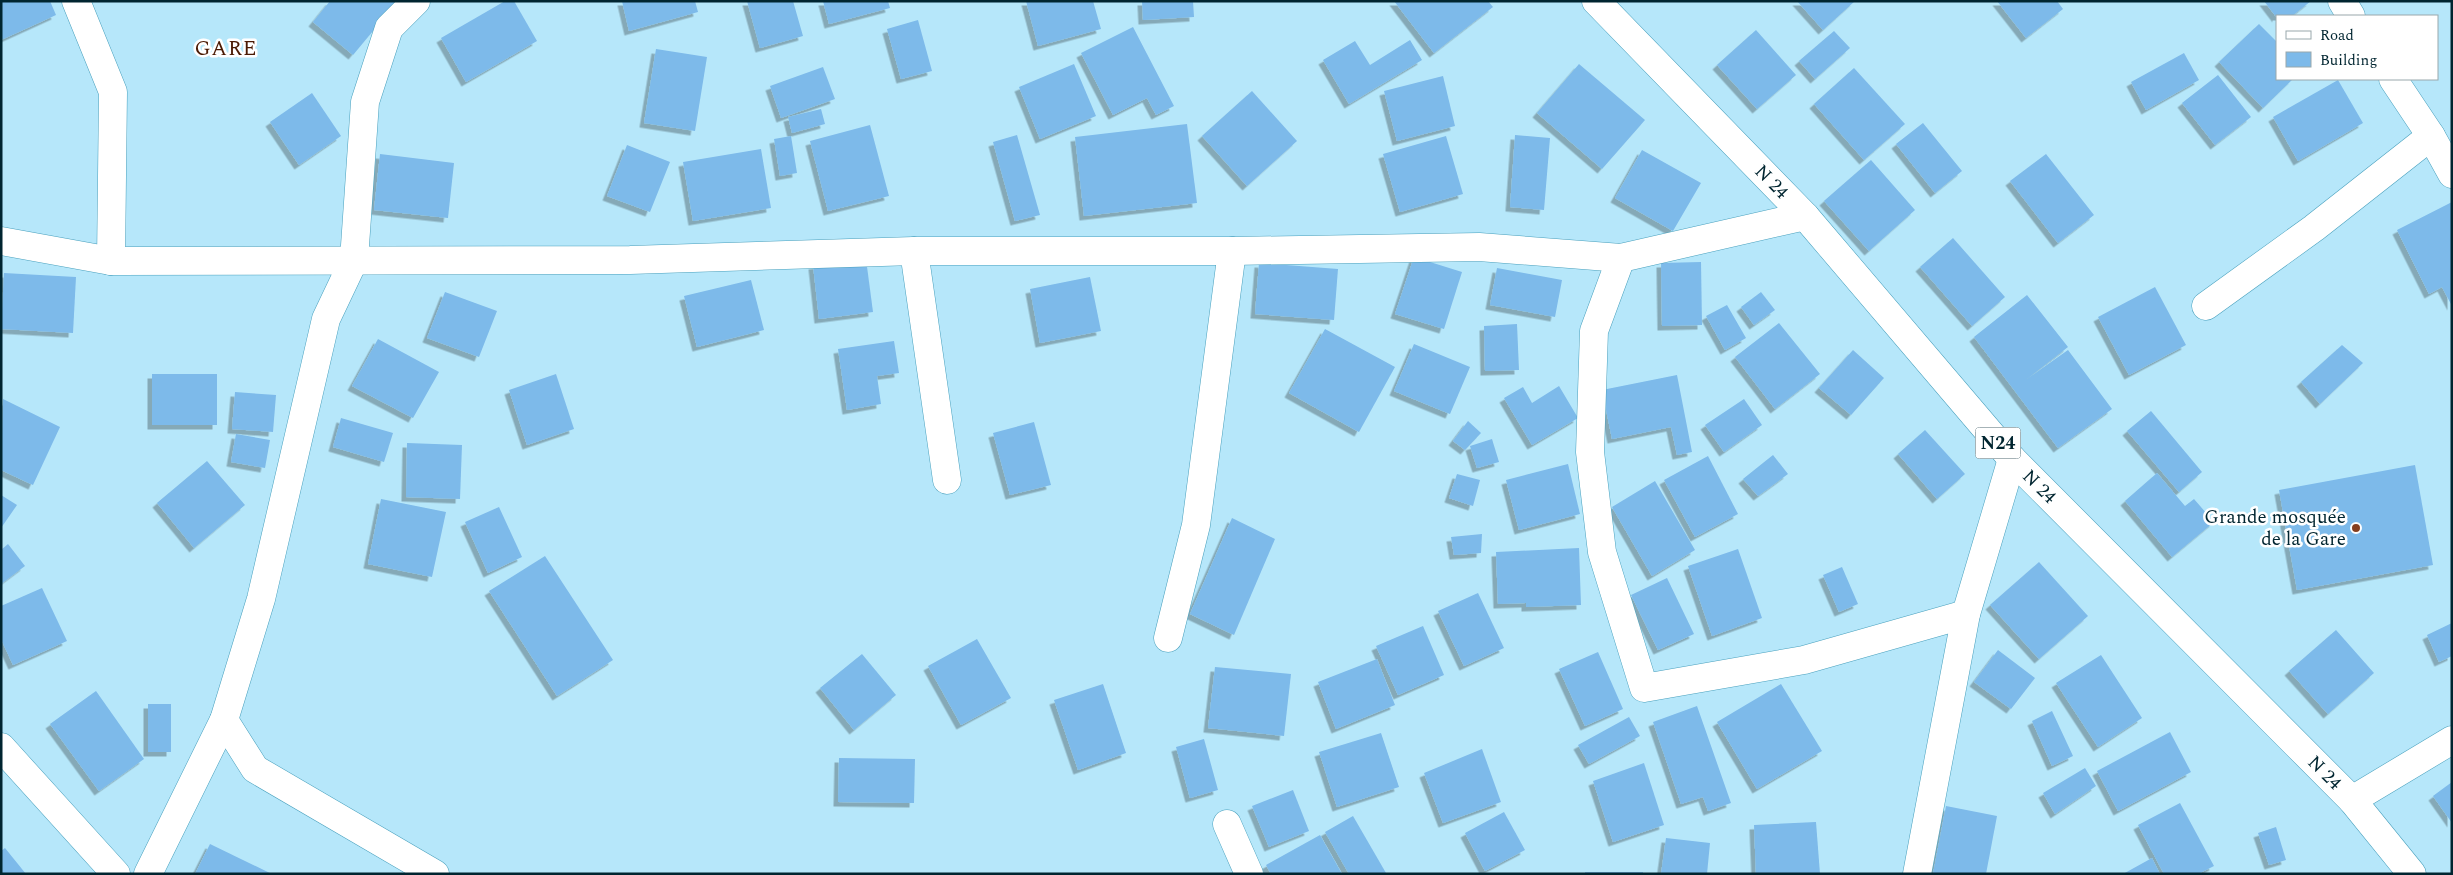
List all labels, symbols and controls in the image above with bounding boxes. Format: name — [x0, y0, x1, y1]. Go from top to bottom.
legend — [2276, 15, 2438, 80]
text: Road — [2320, 24, 2354, 47]
district label: GARE — [194, 33, 258, 65]
text: Building — [2320, 49, 2377, 72]
street label: N 24 — [1748, 158, 1796, 206]
road number: N24 — [1976, 428, 2020, 458]
street label: N 24 — [2015, 463, 2064, 511]
place label: Grande mosquée de la Gare — [2204, 503, 2346, 554]
marker: Grande mosquée de la Gare — [2350, 522, 2362, 534]
street label: N 24 — [2301, 749, 2349, 797]

